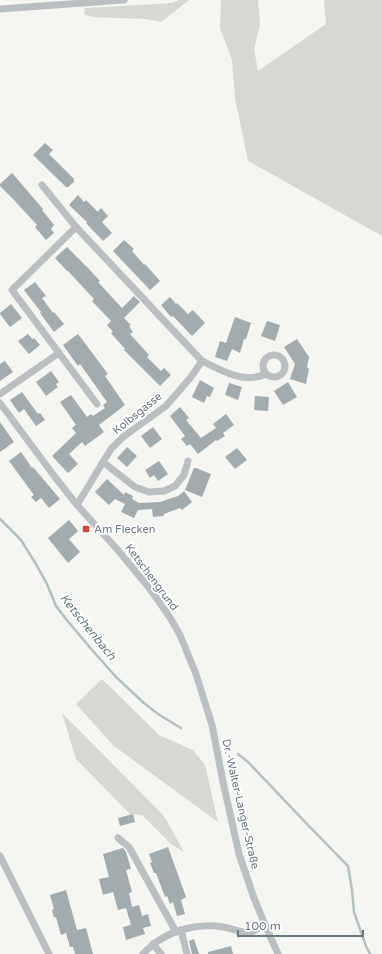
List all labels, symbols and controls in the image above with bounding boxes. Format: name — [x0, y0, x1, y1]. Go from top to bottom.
street label: Kolbsgasse — [110, 390, 164, 437]
place label: Am Flecken — [94, 523, 155, 536]
marker: Am Flecken — [81, 524, 91, 534]
street label: Ketschengrund — [122, 541, 181, 613]
water label: Ketschenbach — [57, 591, 119, 663]
street label: Dr.-Walter-Langer-Straße — [219, 738, 262, 870]
scale bar — [238, 912, 363, 938]
text: 100 m — [244, 919, 281, 933]

